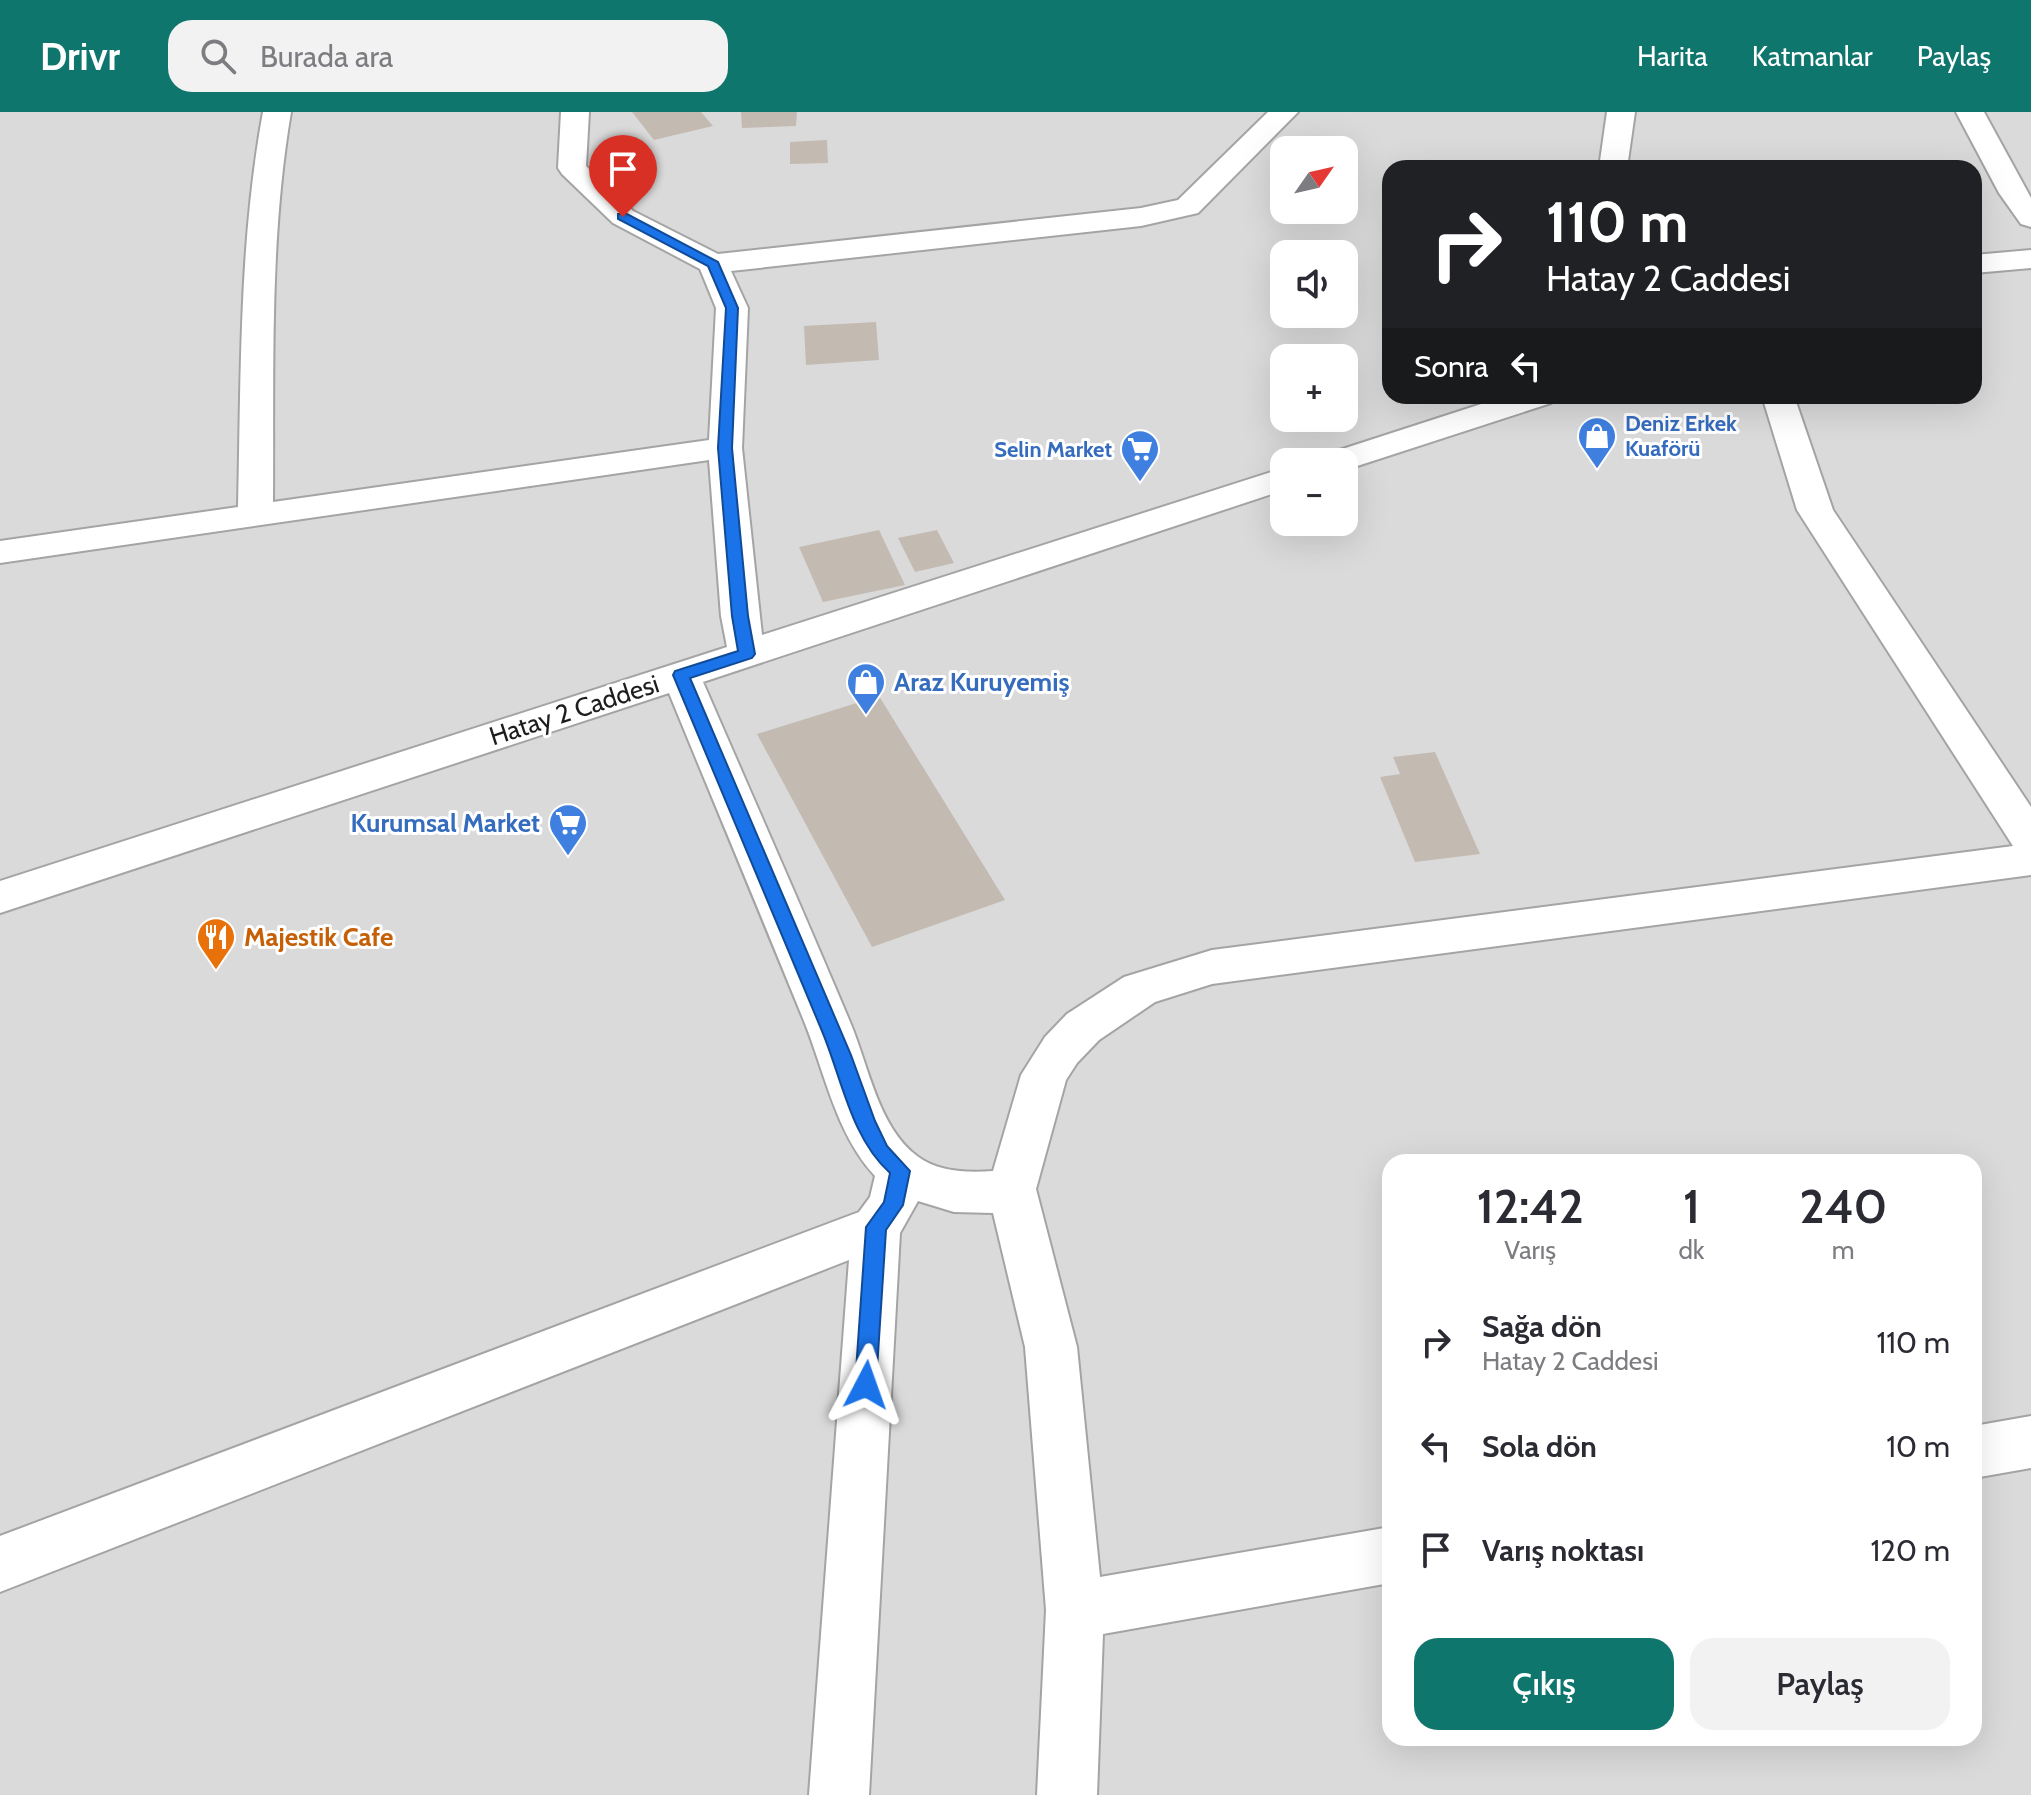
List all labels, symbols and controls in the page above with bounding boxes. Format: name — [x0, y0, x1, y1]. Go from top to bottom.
search box — [168, 20, 728, 92]
text: Drivr — [40, 33, 120, 80]
icon: search — [196, 34, 240, 78]
text: Burada ara — [260, 38, 393, 75]
text: Harita — [1637, 39, 1708, 73]
text: Katmanlar — [1752, 39, 1873, 73]
text: Paylaş — [1917, 39, 1991, 73]
pin — [589, 135, 657, 217]
north arrow — [1270, 136, 1358, 224]
map controls — [1270, 136, 1358, 536]
icon: arrive — [601, 147, 645, 191]
text: 110 m — [1546, 188, 1688, 256]
icon: right — [1414, 192, 1518, 296]
button: sound — [1270, 240, 1358, 328]
text: Hatay 2 Caddesi — [1546, 256, 1790, 300]
button: + — [1270, 344, 1358, 432]
icon: left — [1504, 344, 1548, 388]
text: Sonra — [1414, 348, 1488, 385]
place label: Deniz Erkek Kuaförü — [1625, 410, 1737, 462]
shop icon: Deniz Erkek Kuaförü — [1576, 415, 1618, 470]
supermarket icon: Selin Market — [1119, 428, 1161, 483]
place label: Selin Market — [994, 436, 1112, 463]
button: − — [1270, 448, 1358, 536]
shop icon: Araz Kuruyemiş — [845, 661, 887, 716]
place label: Araz Kuruyemiş — [894, 666, 1069, 698]
street label: Hatay 2 Caddesi — [485, 668, 663, 752]
supermarket icon: Kurumsal Market — [547, 802, 589, 857]
place label: Kurumsal Market — [351, 807, 540, 839]
restaurant icon: Majestik Cafe — [195, 916, 237, 971]
place label: Majestik Cafe — [244, 921, 393, 953]
text: 12:42 — [1477, 1177, 1584, 1235]
text: 1 — [1683, 1177, 1700, 1235]
text: 240 — [1799, 1177, 1887, 1235]
text: Varış — [1504, 1234, 1556, 1266]
text: dk — [1678, 1234, 1705, 1266]
text: m — [1832, 1234, 1855, 1266]
text: Sağa dön — [1482, 1308, 1602, 1345]
icon: right — [1414, 1320, 1458, 1364]
text: 110 m — [1876, 1324, 1950, 1361]
position arrow — [824, 1343, 908, 1427]
text: Hatay 2 Caddesi — [1482, 1345, 1658, 1377]
icon: left — [1414, 1424, 1458, 1468]
text: Sola dön — [1482, 1428, 1597, 1465]
text: 10 m — [1886, 1428, 1950, 1465]
icon: arrive — [1414, 1528, 1458, 1572]
text: Varış noktası — [1482, 1532, 1644, 1569]
text: 120 m — [1870, 1532, 1950, 1569]
button: Çıkış — [1414, 1638, 1674, 1730]
button: Paylaş — [1690, 1638, 1950, 1730]

